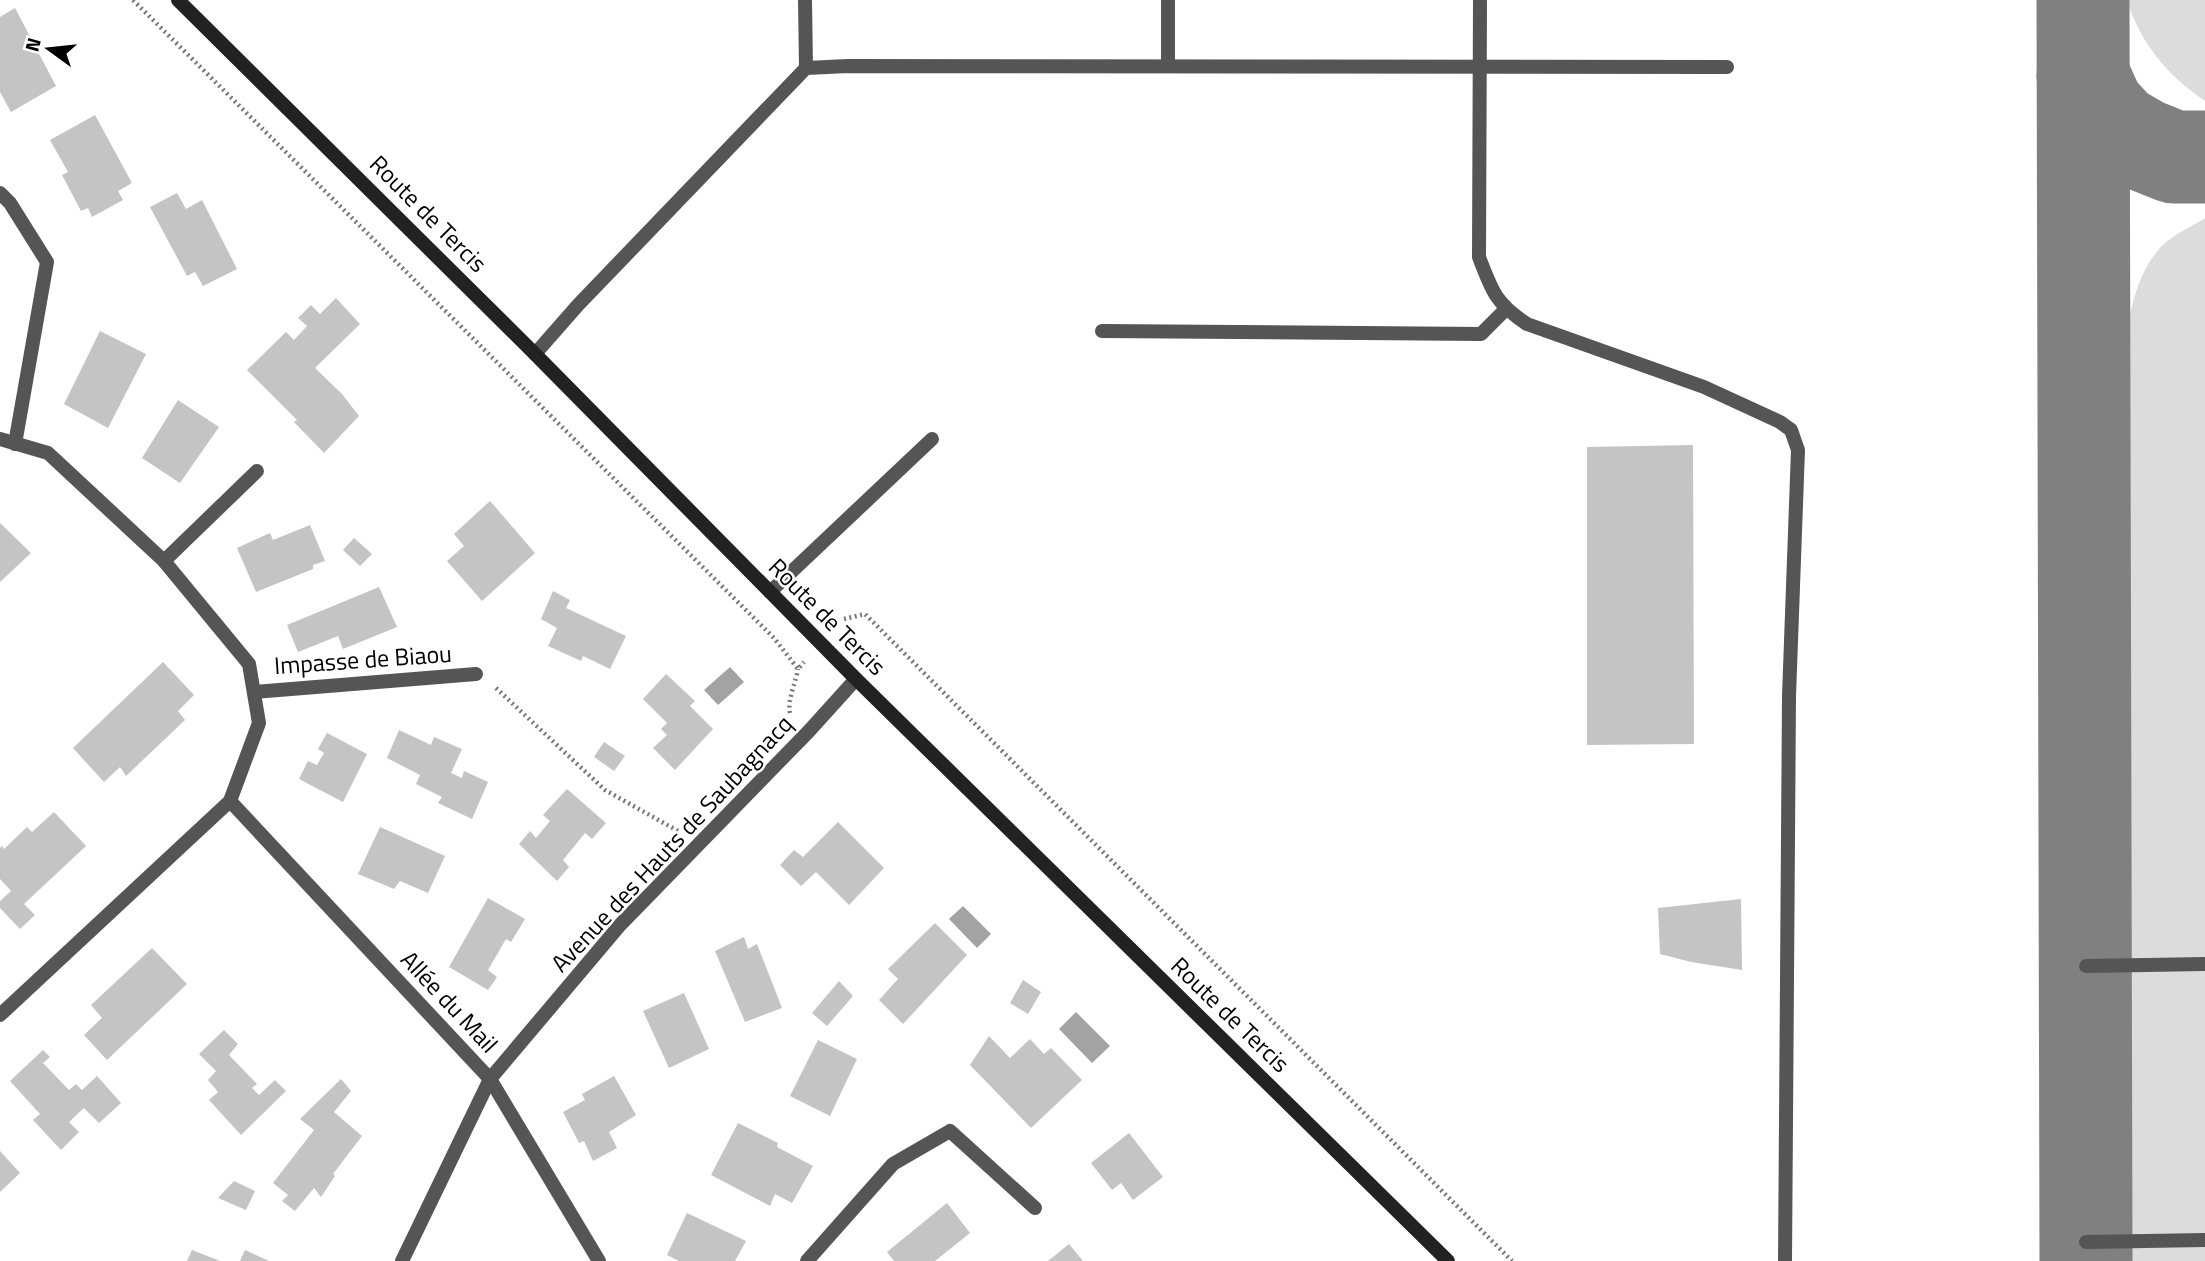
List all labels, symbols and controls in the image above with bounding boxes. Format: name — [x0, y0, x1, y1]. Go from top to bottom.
north arrow — [14, 14, 84, 84]
text: N — [16, 34, 48, 55]
street label: Route de Tercis — [362, 146, 496, 280]
street label: Route de Tercis — [761, 549, 895, 683]
street label: Impasse de Biaou — [273, 635, 453, 683]
street label: Avenue des Hauts de Saubagnacq — [542, 707, 800, 980]
street label: Allée du Mail — [393, 942, 507, 1061]
street label: Route de Tercis — [1163, 948, 1298, 1081]

